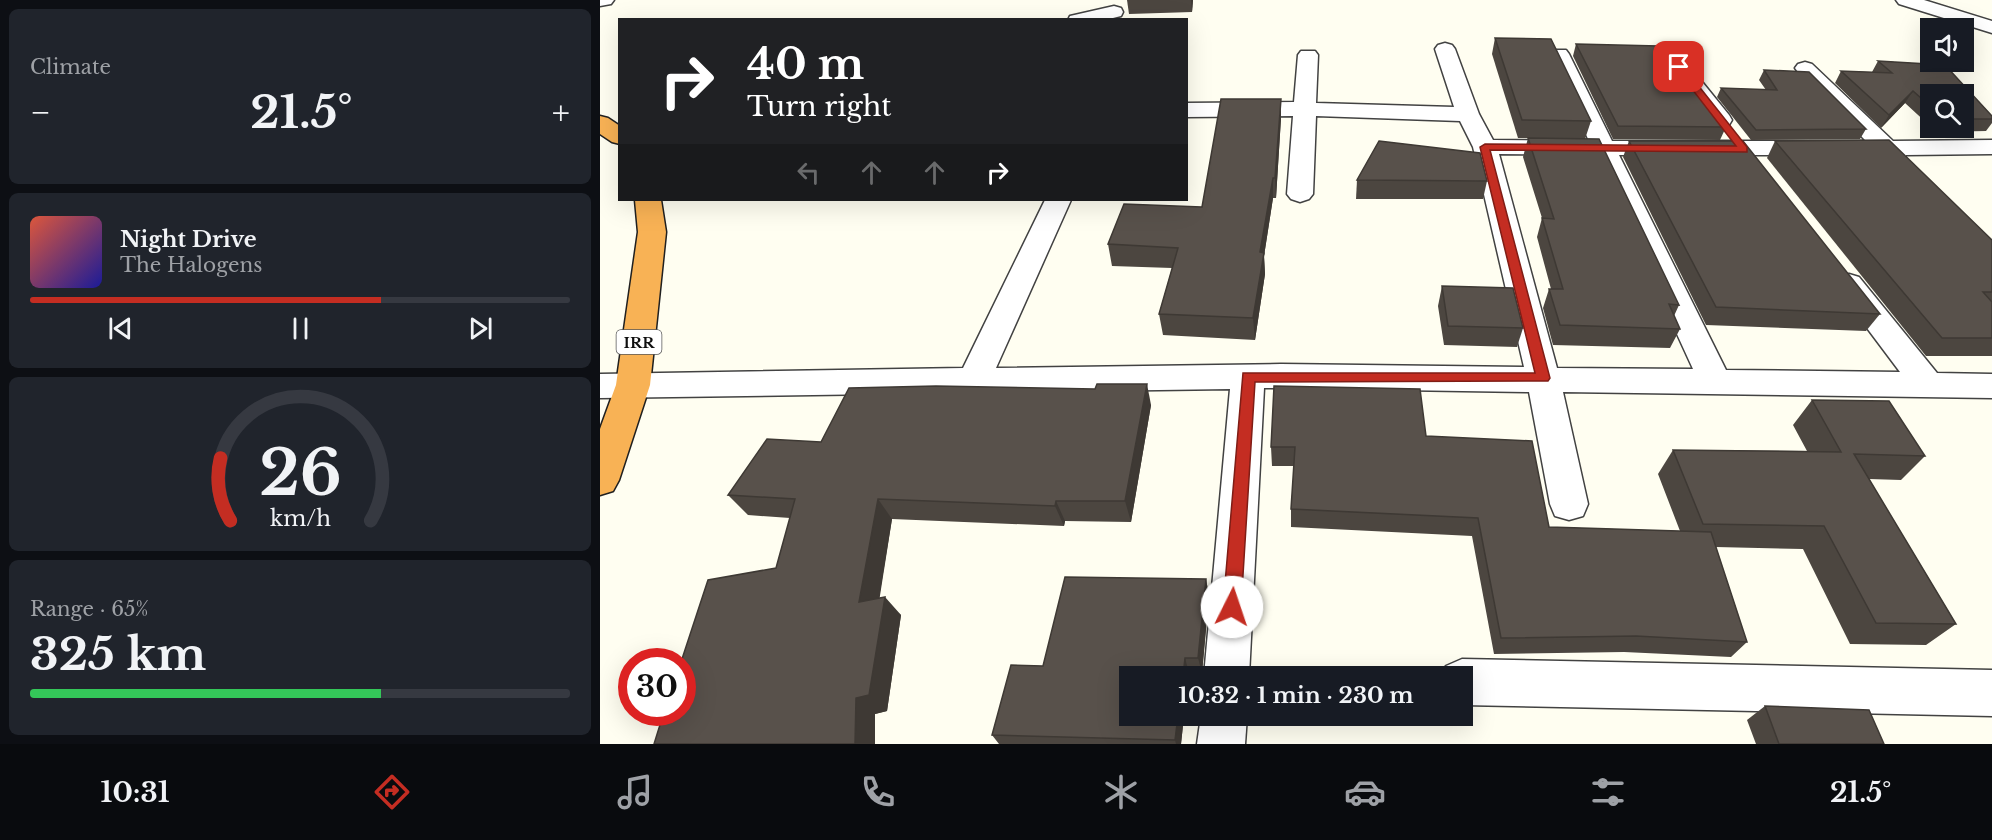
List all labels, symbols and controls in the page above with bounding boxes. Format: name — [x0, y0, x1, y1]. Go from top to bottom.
map controls — [1920, 18, 1974, 138]
button: sound — [1920, 18, 1974, 72]
text: 40 m — [747, 38, 864, 90]
pin — [1653, 41, 1704, 92]
icon: right — [648, 42, 726, 120]
icon: arrive — [1662, 50, 1695, 83]
text: Climate — [30, 55, 111, 79]
text: 21.5° — [250, 84, 353, 140]
button: search — [1920, 84, 1974, 138]
text: Turn right — [747, 90, 891, 123]
text: − — [30, 92, 51, 133]
text: + — [552, 92, 570, 133]
icon: left — [792, 156, 825, 189]
icon: ahead — [855, 156, 888, 189]
icon: ahead — [918, 156, 951, 189]
icon: right — [981, 156, 1014, 189]
text: Night Drive — [120, 226, 257, 253]
text: The Halogens — [120, 253, 262, 277]
icon: previous — [104, 312, 137, 345]
icon: pause — [284, 312, 317, 345]
icon: next — [464, 312, 497, 345]
road number: IRR — [616, 330, 662, 354]
text: 26 — [259, 434, 341, 512]
text: km/h — [270, 505, 331, 532]
position arrow — [1200, 575, 1264, 639]
text: Range · 65% — [30, 597, 149, 621]
text: 325 km — [30, 626, 206, 682]
speed limit sign: 30 — [618, 648, 696, 726]
text: 10:32 · 1 min · 230 m — [1178, 682, 1414, 709]
icon: directions — [371, 771, 413, 813]
icon: music — [614, 771, 656, 813]
icon: phone — [857, 771, 899, 813]
icon: climate — [1100, 771, 1142, 813]
icon: car — [1344, 771, 1386, 813]
icon: filters — [1587, 771, 1629, 813]
text: 10:31 — [101, 776, 169, 809]
text: 21.5° — [1830, 776, 1891, 809]

